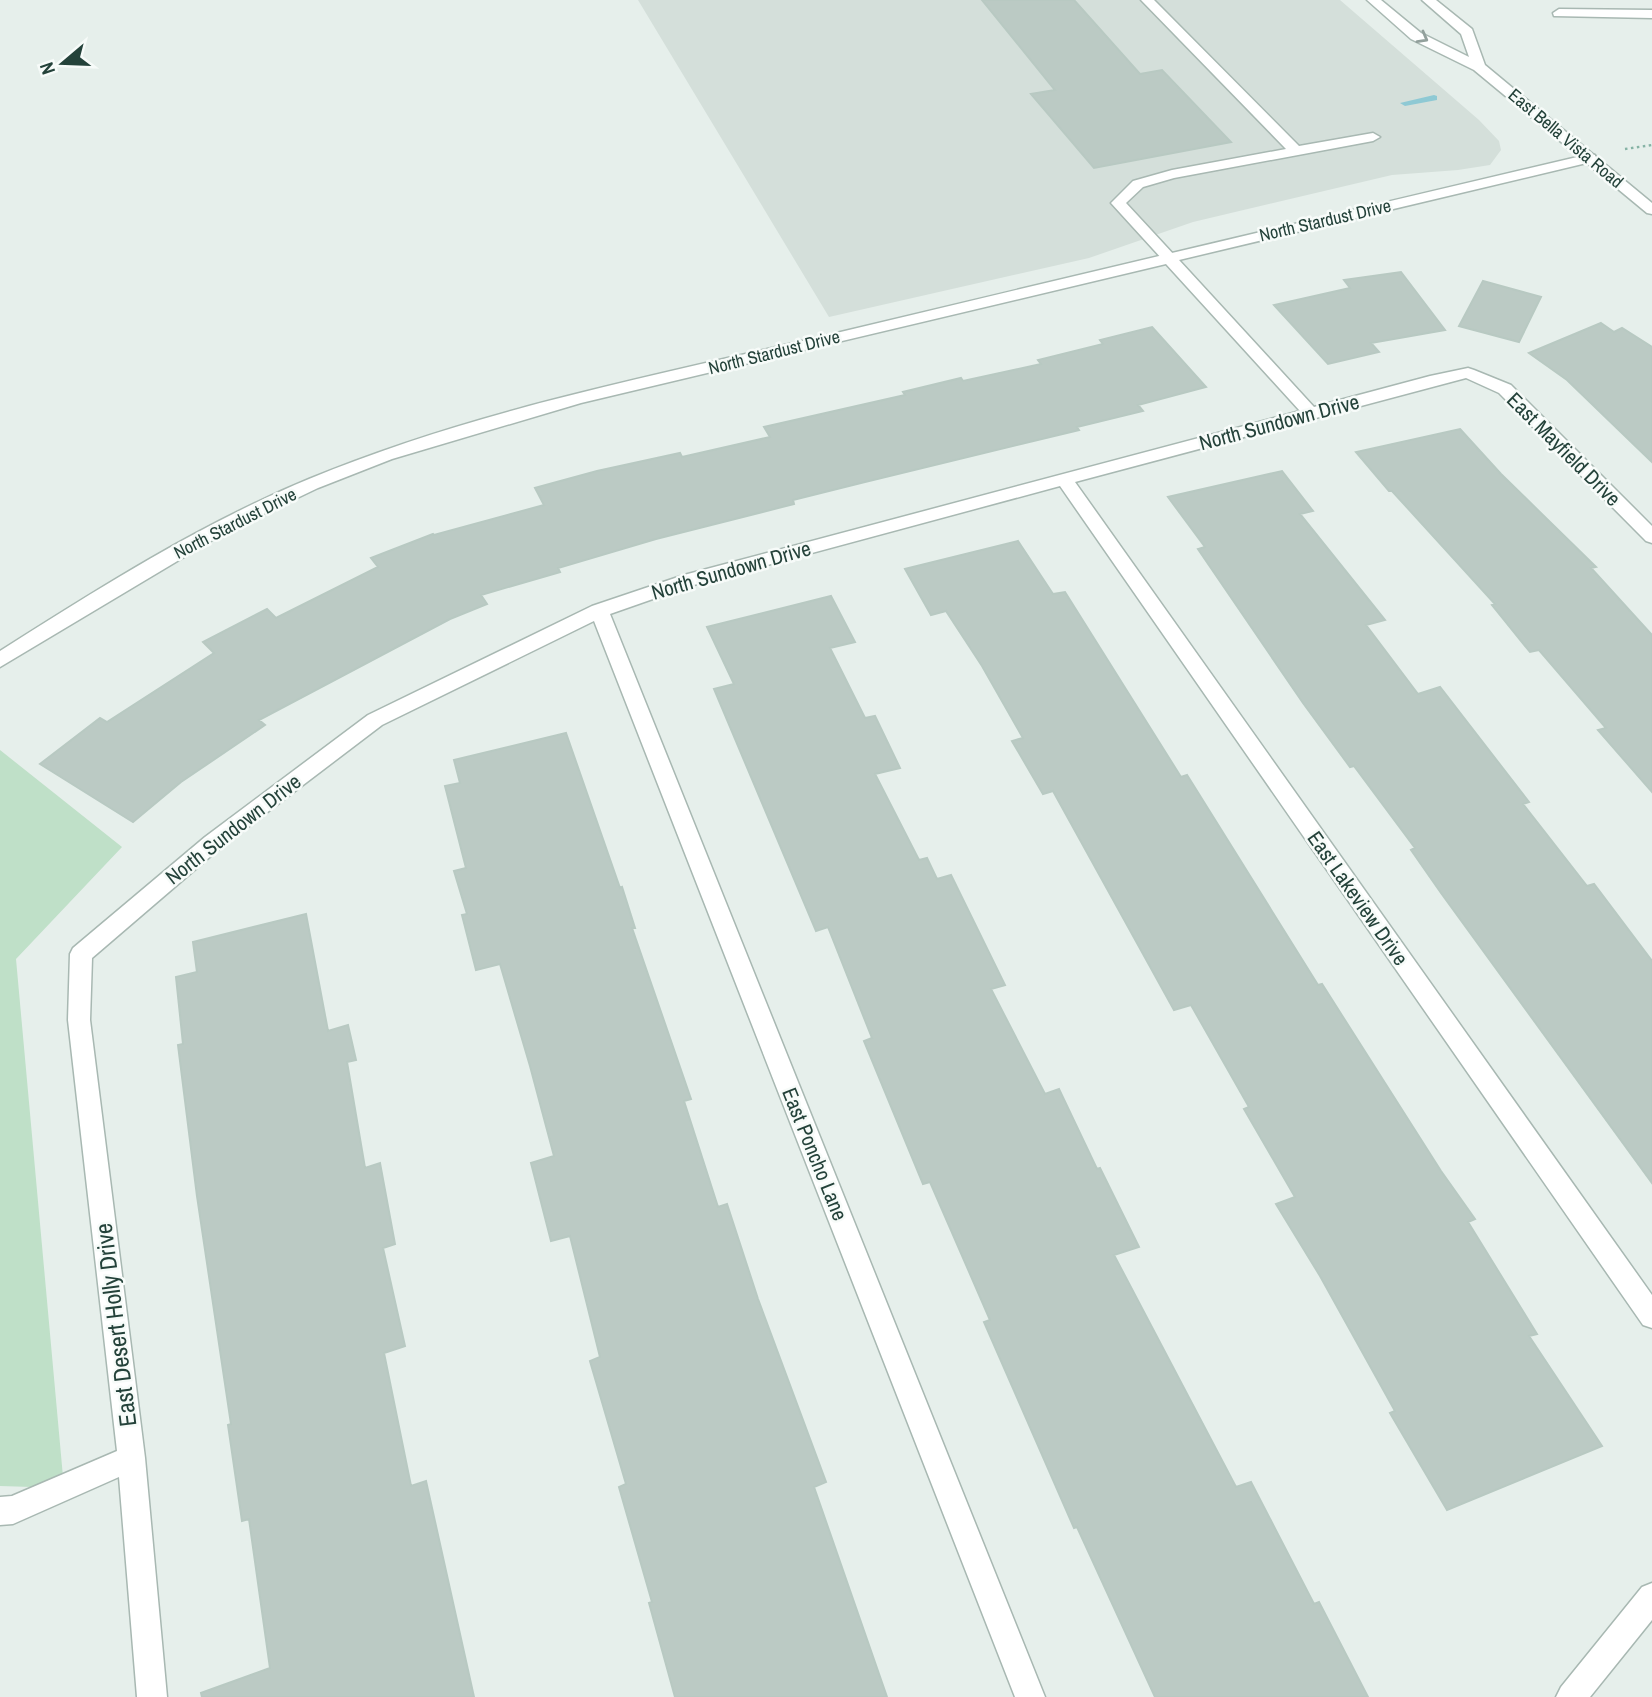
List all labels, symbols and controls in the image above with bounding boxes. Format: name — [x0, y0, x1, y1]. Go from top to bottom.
north arrow — [28, 28, 98, 98]
one-way arrow — [1415, 30, 1428, 44]
text: N — [33, 59, 61, 78]
street label: East Bella Vista Road — [1503, 82, 1629, 194]
street label: North Stardust Drive — [1257, 193, 1393, 247]
street label: North Stardust Drive — [706, 324, 842, 380]
street label: East Mayfield Drive — [1501, 386, 1627, 512]
street label: North Sundown Drive — [1196, 387, 1362, 457]
street label: North Stardust Drive — [169, 481, 301, 565]
street label: North Sundown Drive — [648, 533, 814, 607]
street label: North Sundown Drive — [159, 767, 307, 891]
street label: East Lakeview Drive — [1301, 825, 1415, 971]
street label: East Poncho Lane — [775, 1083, 855, 1225]
street label: East Desert Holly Drive — [87, 1222, 143, 1428]

